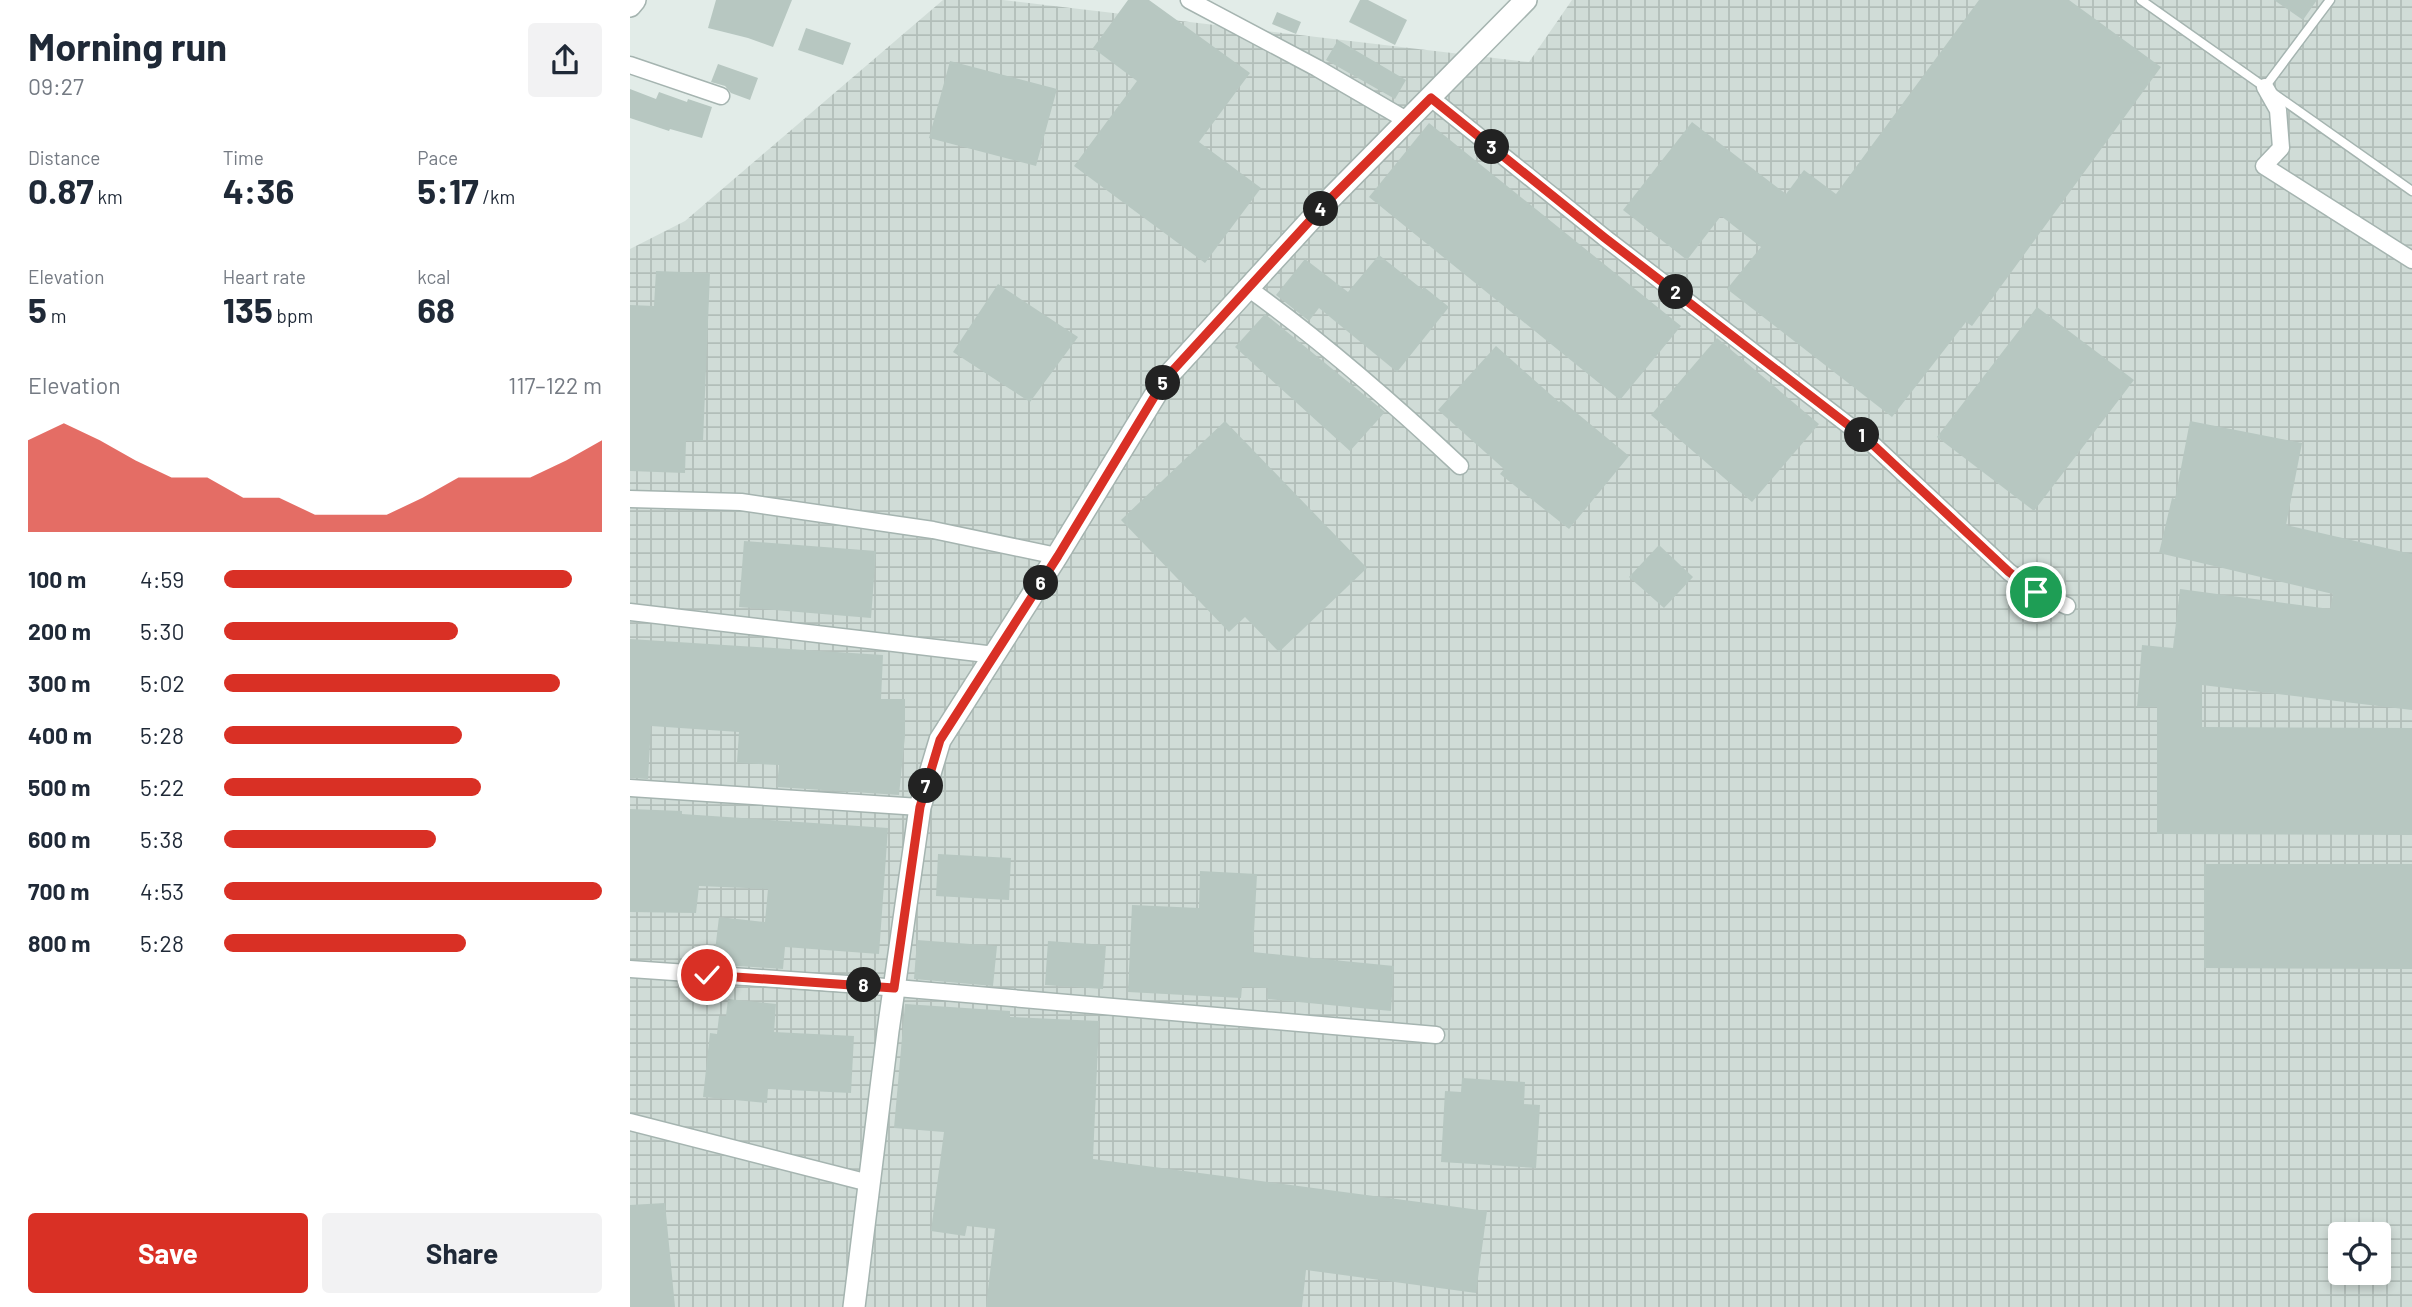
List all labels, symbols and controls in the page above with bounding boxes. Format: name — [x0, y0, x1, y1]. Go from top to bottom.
text: Morning run — [28, 23, 227, 69]
button: share — [528, 23, 602, 97]
text: 09:27 — [28, 72, 84, 100]
pin: 3 — [1474, 130, 1510, 164]
text: 3 — [1486, 135, 1497, 158]
text: Distance — [28, 146, 100, 169]
text: Time — [223, 146, 264, 169]
text: Pace — [417, 146, 458, 169]
text: 0.87 — [28, 169, 94, 211]
text: 4:36 — [223, 169, 294, 211]
text: 5:17 — [417, 169, 479, 211]
text: km — [94, 185, 123, 208]
text: /km — [479, 185, 515, 208]
pin: 4 — [1304, 192, 1338, 227]
text: 4 — [1315, 197, 1326, 220]
text: Elevation — [28, 265, 105, 288]
text: Heart rate — [223, 265, 306, 288]
text: kcal — [417, 265, 450, 288]
pin: 2 — [1658, 274, 1694, 310]
text: 2 — [1670, 280, 1681, 303]
text: 5 — [28, 288, 47, 330]
text: 135 — [223, 288, 273, 330]
text: 68 — [417, 288, 455, 330]
text: m — [47, 304, 66, 327]
text: bpm — [273, 304, 313, 327]
pin: 5 — [1146, 366, 1180, 400]
text: Elevation — [28, 371, 121, 399]
text: 117–122 m — [508, 371, 602, 399]
text: 5 — [1157, 371, 1168, 394]
pin: 1 — [1844, 418, 1880, 452]
text: 1 — [1858, 423, 1865, 446]
pin — [2006, 562, 2066, 622]
text: 100 m — [28, 565, 86, 593]
text: 4:59 — [140, 565, 184, 593]
pin: 6 — [1024, 566, 1058, 600]
text: 6 — [1035, 571, 1046, 594]
icon: arrive — [2017, 573, 2055, 611]
text: 200 m — [28, 617, 91, 645]
text: 5:30 — [140, 617, 184, 645]
text: 300 m — [28, 669, 90, 697]
text: 5:02 — [140, 669, 185, 697]
text: 400 m — [28, 721, 92, 749]
text: 5:28 — [140, 721, 184, 749]
pin: 7 — [908, 768, 944, 804]
text: 500 m — [28, 773, 90, 801]
text: 5:22 — [140, 773, 184, 801]
text: 7 — [921, 774, 930, 797]
text: 600 m — [28, 825, 90, 853]
text: 5:38 — [140, 825, 183, 853]
text: 700 m — [28, 877, 89, 905]
text: 4:53 — [140, 877, 184, 905]
text: 800 m — [28, 929, 90, 957]
text: 5:28 — [140, 929, 184, 957]
pin — [677, 945, 737, 1005]
icon: check — [688, 956, 726, 994]
pin: 8 — [846, 968, 882, 1002]
text: 8 — [858, 973, 869, 996]
button: Save — [28, 1213, 308, 1293]
button: Share — [322, 1213, 602, 1293]
map controls — [2328, 1222, 2391, 1285]
button: locate — [2328, 1222, 2391, 1285]

